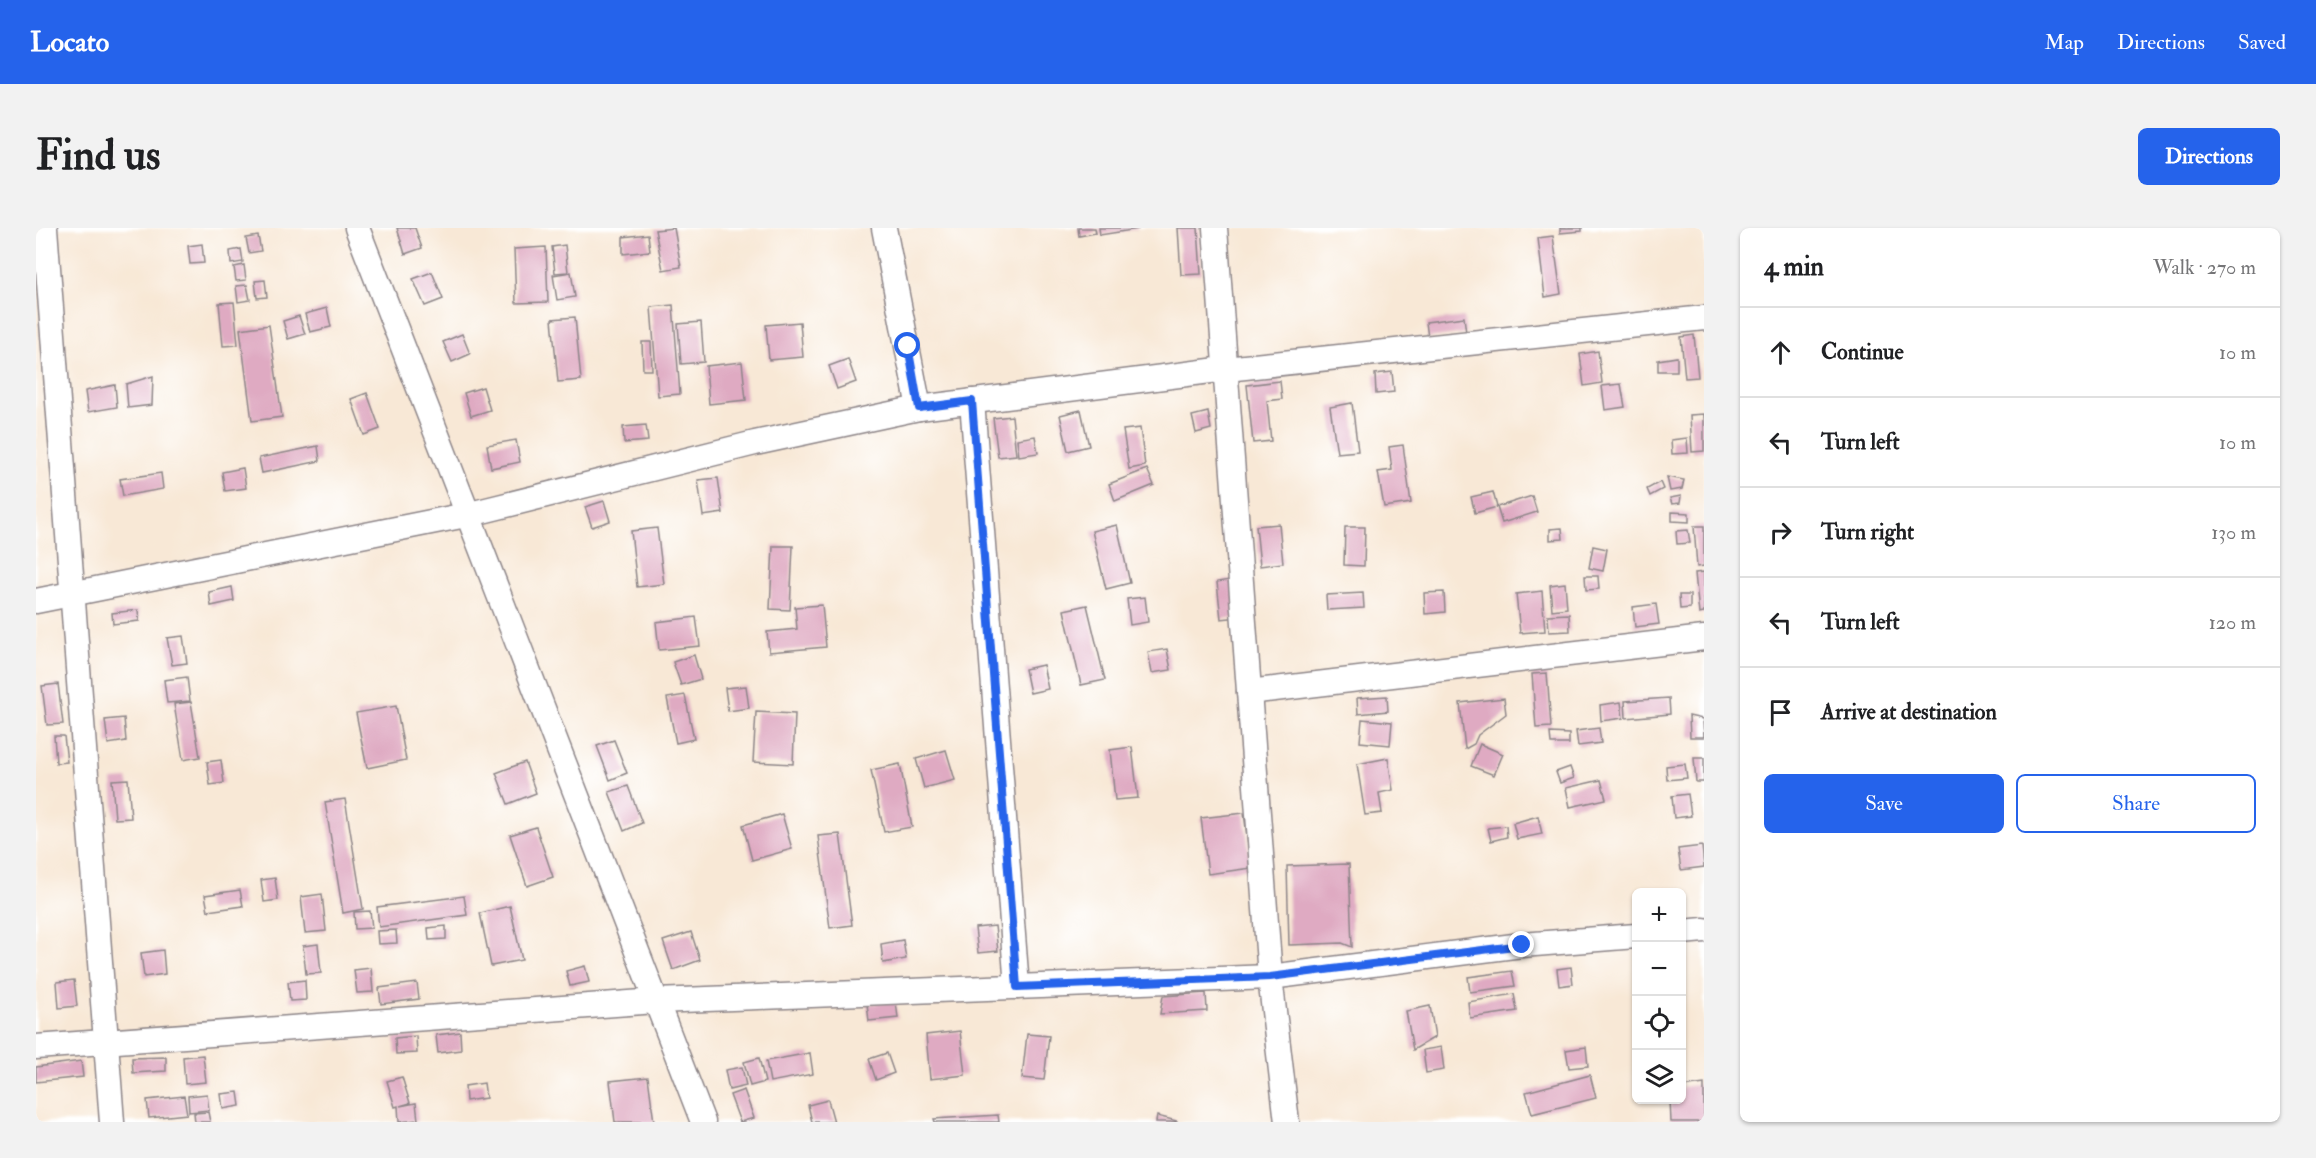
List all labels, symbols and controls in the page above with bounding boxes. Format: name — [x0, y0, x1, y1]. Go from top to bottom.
text: Locato — [30, 25, 109, 60]
text: Map — [2044, 29, 2084, 56]
text: Directions — [2117, 29, 2205, 56]
text: Saved — [2238, 29, 2286, 56]
button: Directions — [2138, 128, 2280, 185]
text: Find us — [36, 130, 160, 182]
text: 4 min — [1764, 251, 1824, 283]
text: Walk · 270 m — [2153, 255, 2256, 280]
route start — [894, 332, 920, 358]
icon: ahead — [1764, 336, 1797, 369]
text: Continue — [1821, 338, 1904, 366]
text: 10 m — [2219, 340, 2256, 365]
icon: left — [1764, 426, 1797, 459]
text: Turn left — [1821, 428, 1900, 456]
text: 10 m — [2219, 430, 2256, 455]
icon: right — [1764, 516, 1797, 549]
text: Turn right — [1821, 518, 1914, 546]
text: 130 m — [2211, 520, 2256, 545]
icon: left — [1764, 606, 1797, 639]
text: Turn left — [1821, 608, 1900, 636]
text: 120 m — [2209, 610, 2256, 635]
icon: arrive — [1764, 696, 1797, 729]
text: Arrive at destination — [1821, 698, 1997, 726]
button: Save — [1764, 774, 2004, 833]
button: Share — [2016, 774, 2256, 833]
map controls — [1632, 888, 1686, 1104]
button: + — [1632, 888, 1686, 942]
route end — [1508, 931, 1534, 957]
button: − — [1632, 942, 1686, 996]
button: locate — [1632, 996, 1686, 1050]
button: layers — [1632, 1050, 1686, 1104]

